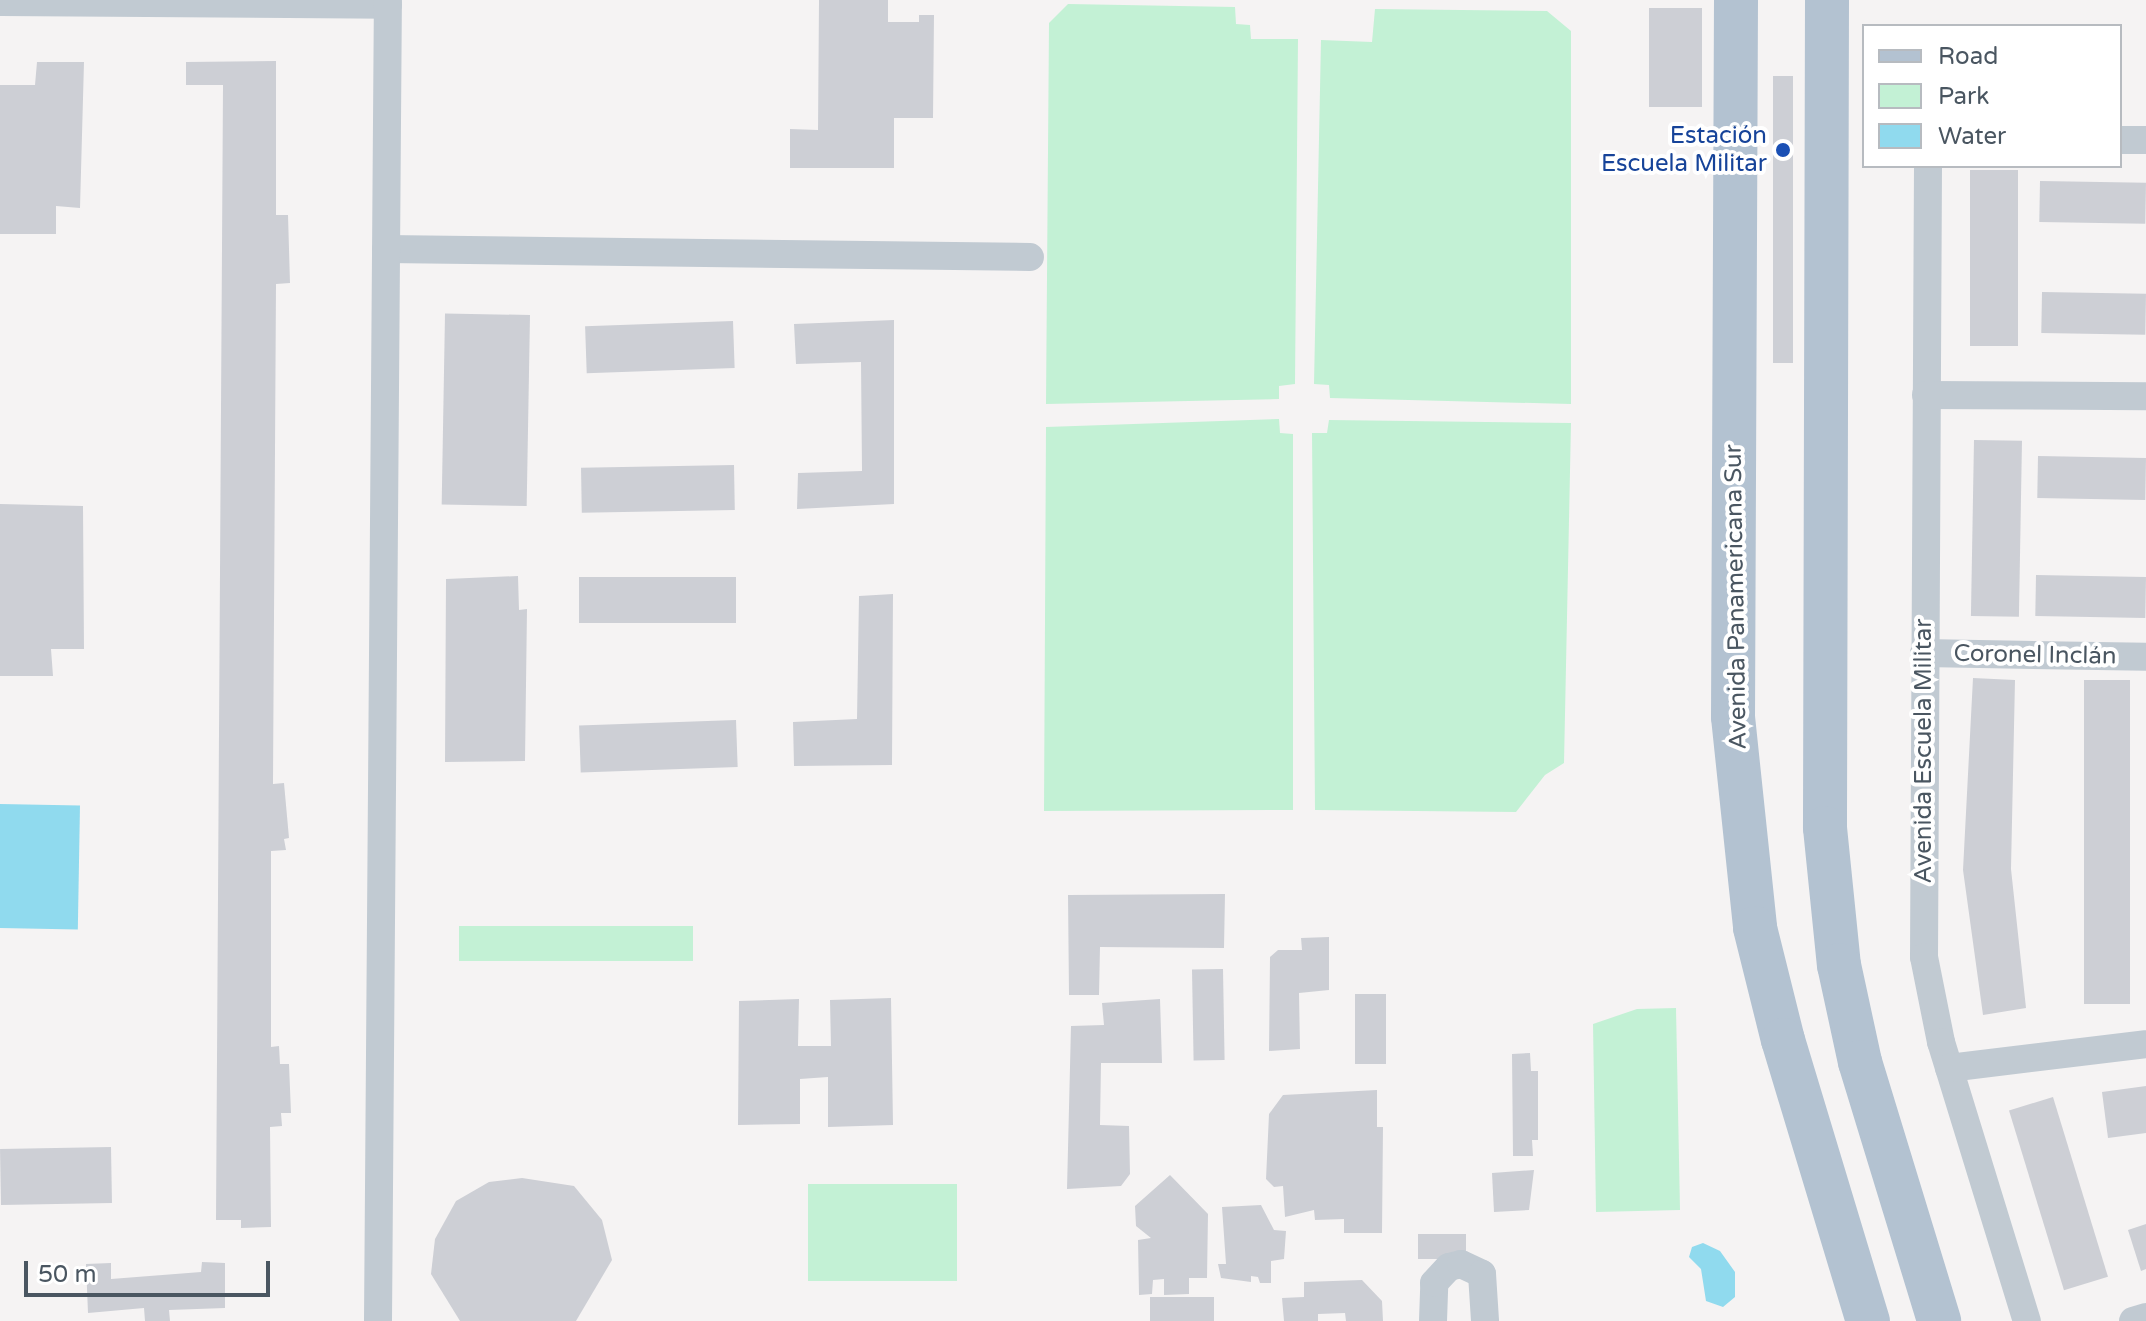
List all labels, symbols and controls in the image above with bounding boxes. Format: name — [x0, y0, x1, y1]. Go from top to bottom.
legend — [1862, 24, 2122, 168]
text: Road — [1938, 42, 1998, 71]
text: Park — [1938, 82, 1989, 111]
place label: Estación Escuela Militar — [1601, 122, 1767, 178]
text: Water — [1938, 122, 2006, 151]
marker: Estación Escuela Militar — [1774, 141, 1792, 159]
street label: Avenida Panamericana Sur — [1719, 444, 1753, 750]
street label: Avenida Escuela Militar — [1910, 619, 1938, 883]
street label: Coronel Inclán — [1953, 639, 2117, 671]
scale bar — [28, 1245, 274, 1295]
text: 50 m — [38, 1260, 96, 1289]

